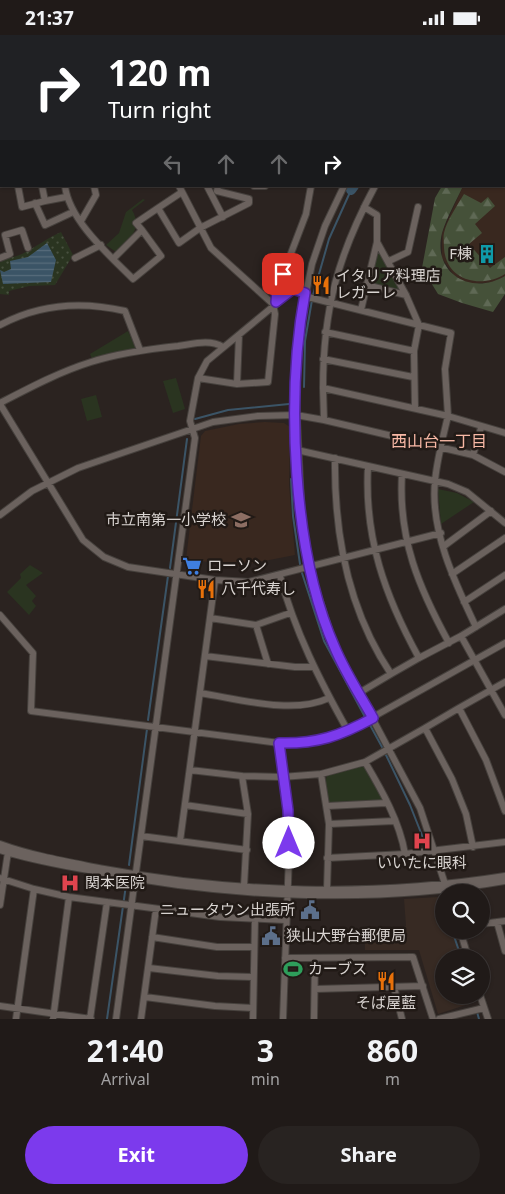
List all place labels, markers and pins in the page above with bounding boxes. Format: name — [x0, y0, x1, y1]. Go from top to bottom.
place label: F棟 — [449, 243, 472, 263]
building icon: F棟 — [476, 243, 498, 265]
pin — [262, 253, 304, 295]
place label: イタリア料理店 レガーレ — [336, 265, 440, 302]
restaurant icon: イタリア料理店 レガーレ — [310, 274, 332, 296]
place label: 市立南第一小学校 — [106, 509, 226, 529]
school or university icon: 市立南第一小学校 — [230, 509, 252, 531]
supermarket icon: ローソン — [181, 555, 203, 577]
place label: ローソン — [207, 555, 267, 575]
restaurant icon: 八千代寿し — [195, 578, 217, 600]
place label: 八千代寿し — [221, 578, 296, 598]
hospital icon: いいたに眼科 — [411, 830, 433, 852]
place label: いいたに眼科 — [377, 852, 467, 872]
hospital icon: 関本医院 — [59, 872, 81, 894]
place label: 関本医院 — [85, 872, 145, 892]
place label: ニュータウン出張所 — [160, 899, 295, 919]
public building icon: ニュータウン出張所 — [299, 899, 321, 921]
public building icon: 狭山大野台郵便局 — [260, 925, 282, 947]
place label: 狭山大野台郵便局 — [286, 925, 406, 945]
sports icon: カーブス — [282, 958, 304, 980]
place label: カーブス — [308, 958, 367, 978]
restaurant icon: そば屋藍 — [375, 970, 397, 992]
place label: そば屋藍 — [356, 992, 416, 1012]

